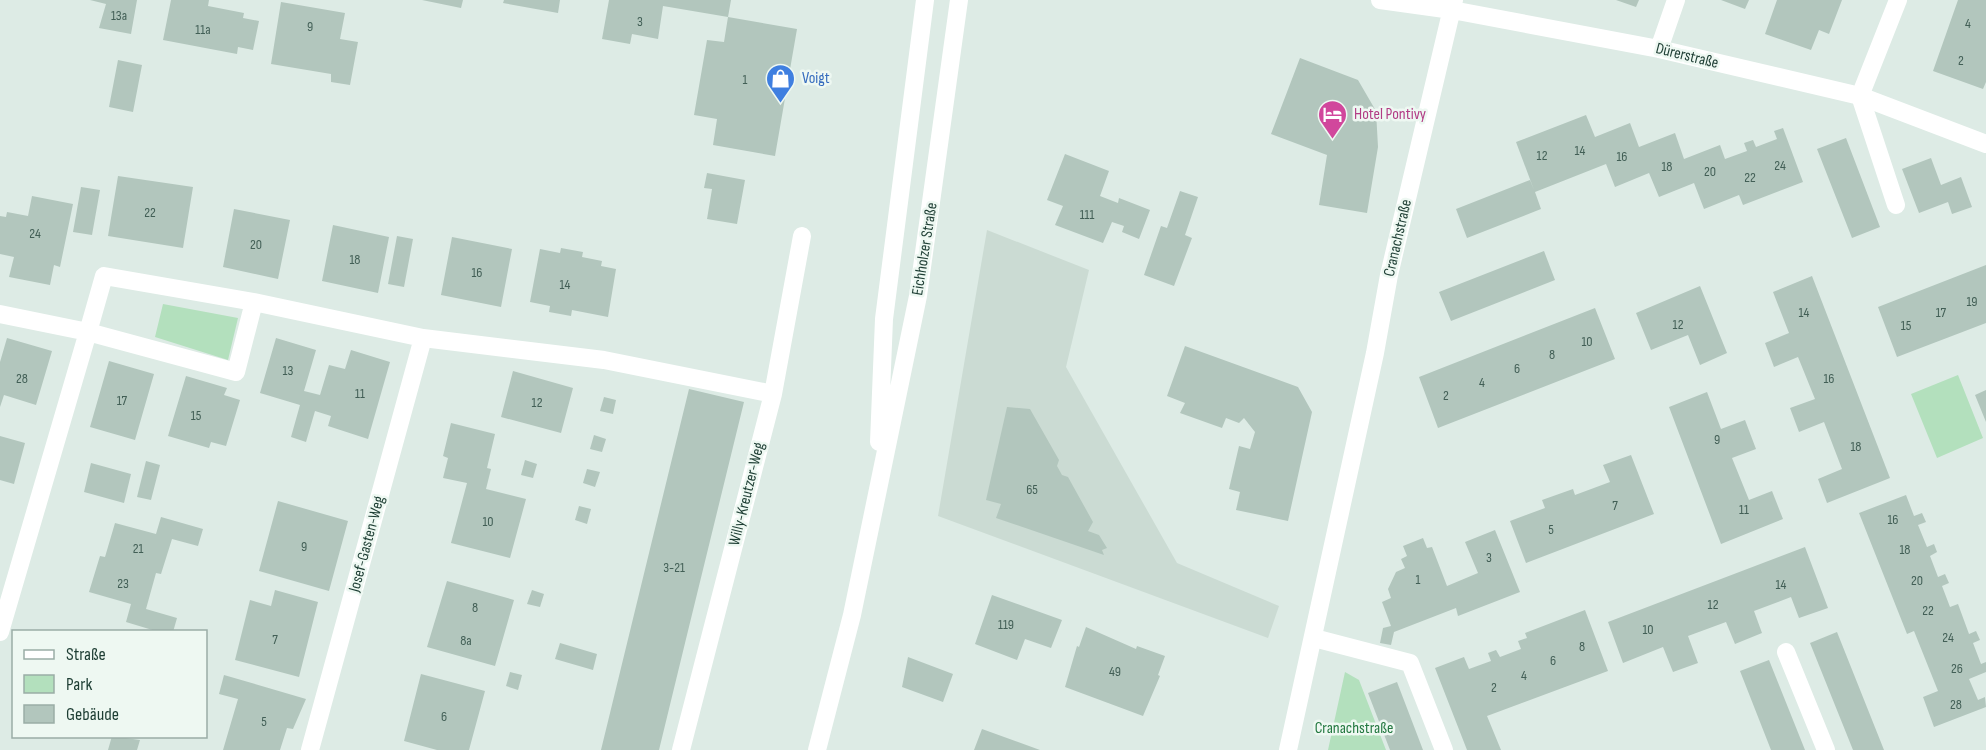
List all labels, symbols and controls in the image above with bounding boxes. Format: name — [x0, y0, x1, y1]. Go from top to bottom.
house number: 13a — [111, 7, 127, 24]
house number: 3 — [637, 13, 643, 30]
house number: 4 — [1965, 15, 1971, 32]
house number: 9 — [307, 18, 313, 35]
house number: 11a — [195, 21, 211, 38]
street label: Dürerstraße — [1654, 39, 1720, 73]
house number: 2 — [1958, 52, 1964, 69]
shop icon: Voigt — [765, 62, 797, 104]
place label: Voigt — [802, 69, 830, 88]
house number: 1 — [743, 71, 748, 88]
hotel icon: Hotel Pontivy — [1317, 98, 1349, 140]
place label: Hotel Pontivy — [1354, 105, 1426, 124]
house number: 14 — [1575, 142, 1586, 159]
house number: 12 — [1537, 147, 1548, 164]
house number: 16 — [1616, 148, 1628, 165]
house number: 24 — [1774, 157, 1786, 174]
house number: 18 — [1661, 158, 1673, 175]
house number: 20 — [1704, 163, 1716, 180]
house number: 22 — [1744, 169, 1756, 186]
street label: Cranachstraße — [1380, 198, 1416, 278]
street label: Eichholzer Straße — [908, 201, 942, 297]
house number: 22 — [144, 204, 156, 221]
house number: 111 — [1080, 206, 1094, 223]
house number: 24 — [29, 225, 41, 242]
house number: 20 — [250, 236, 262, 253]
house number: 18 — [349, 251, 361, 268]
house number: 16 — [471, 264, 483, 281]
house number: 14 — [560, 276, 571, 293]
house number: 19 — [1966, 293, 1978, 310]
house number: 14 — [1799, 304, 1810, 321]
house number: 17 — [1936, 304, 1947, 321]
house number: 12 — [1673, 316, 1684, 333]
house number: 15 — [1901, 317, 1912, 334]
house number: 10 — [1581, 333, 1593, 350]
house number: 8 — [1549, 346, 1555, 363]
house number: 6 — [1514, 360, 1520, 377]
house number: 13 — [283, 362, 294, 379]
house number: 28 — [16, 370, 28, 387]
house number: 16 — [1823, 370, 1835, 387]
house number: 4 — [1479, 374, 1485, 391]
house number: 11 — [355, 385, 365, 402]
house number: 2 — [1443, 387, 1449, 404]
house number: 17 — [117, 392, 128, 409]
house number: 12 — [532, 394, 543, 411]
house number: 15 — [191, 407, 202, 424]
house number: 9 — [1714, 431, 1720, 448]
house number: 18 — [1850, 438, 1862, 455]
street label: Willy-Kreutzer-Weg — [725, 440, 769, 548]
house number: 65 — [1026, 481, 1038, 498]
street label: Josef-Gasten-Weg — [345, 494, 389, 595]
house number: 7 — [1612, 497, 1618, 514]
house number: 11 — [1739, 501, 1749, 518]
house number: 16 — [1887, 511, 1899, 528]
house number: 10 — [482, 513, 494, 530]
house number: 5 — [1548, 521, 1554, 538]
house number: 9 — [301, 538, 307, 555]
house number: 21 — [133, 540, 143, 557]
house number: 18 — [1899, 541, 1911, 558]
house number: 3 — [1486, 549, 1492, 566]
house number: 3-21 — [663, 559, 685, 576]
house number: 1 — [1416, 571, 1421, 588]
house number: 20 — [1911, 572, 1923, 589]
house number: 23 — [117, 575, 129, 592]
house number: 14 — [1776, 576, 1787, 593]
house number: 12 — [1708, 596, 1719, 613]
house number: 8 — [472, 599, 478, 616]
house number: 22 — [1922, 602, 1934, 619]
house number: 119 — [998, 616, 1014, 633]
house number: 10 — [1642, 621, 1654, 638]
house number: 24 — [1942, 629, 1954, 646]
legend — [12, 630, 207, 738]
house number: 7 — [272, 631, 278, 648]
house number: 8a — [460, 632, 472, 649]
house number: 8 — [1579, 638, 1585, 655]
text: Straße — [66, 644, 106, 665]
house number: 6 — [1550, 652, 1556, 669]
house number: 26 — [1951, 660, 1963, 677]
house number: 49 — [1109, 663, 1121, 680]
house number: 4 — [1521, 667, 1527, 684]
text: Park — [66, 674, 92, 695]
house number: 2 — [1491, 679, 1497, 696]
house number: 28 — [1950, 696, 1962, 713]
text: Gebäude — [66, 704, 119, 725]
house number: 6 — [441, 708, 447, 725]
house number: 5 — [261, 713, 267, 730]
park label: Cranachstraße — [1315, 719, 1393, 738]

